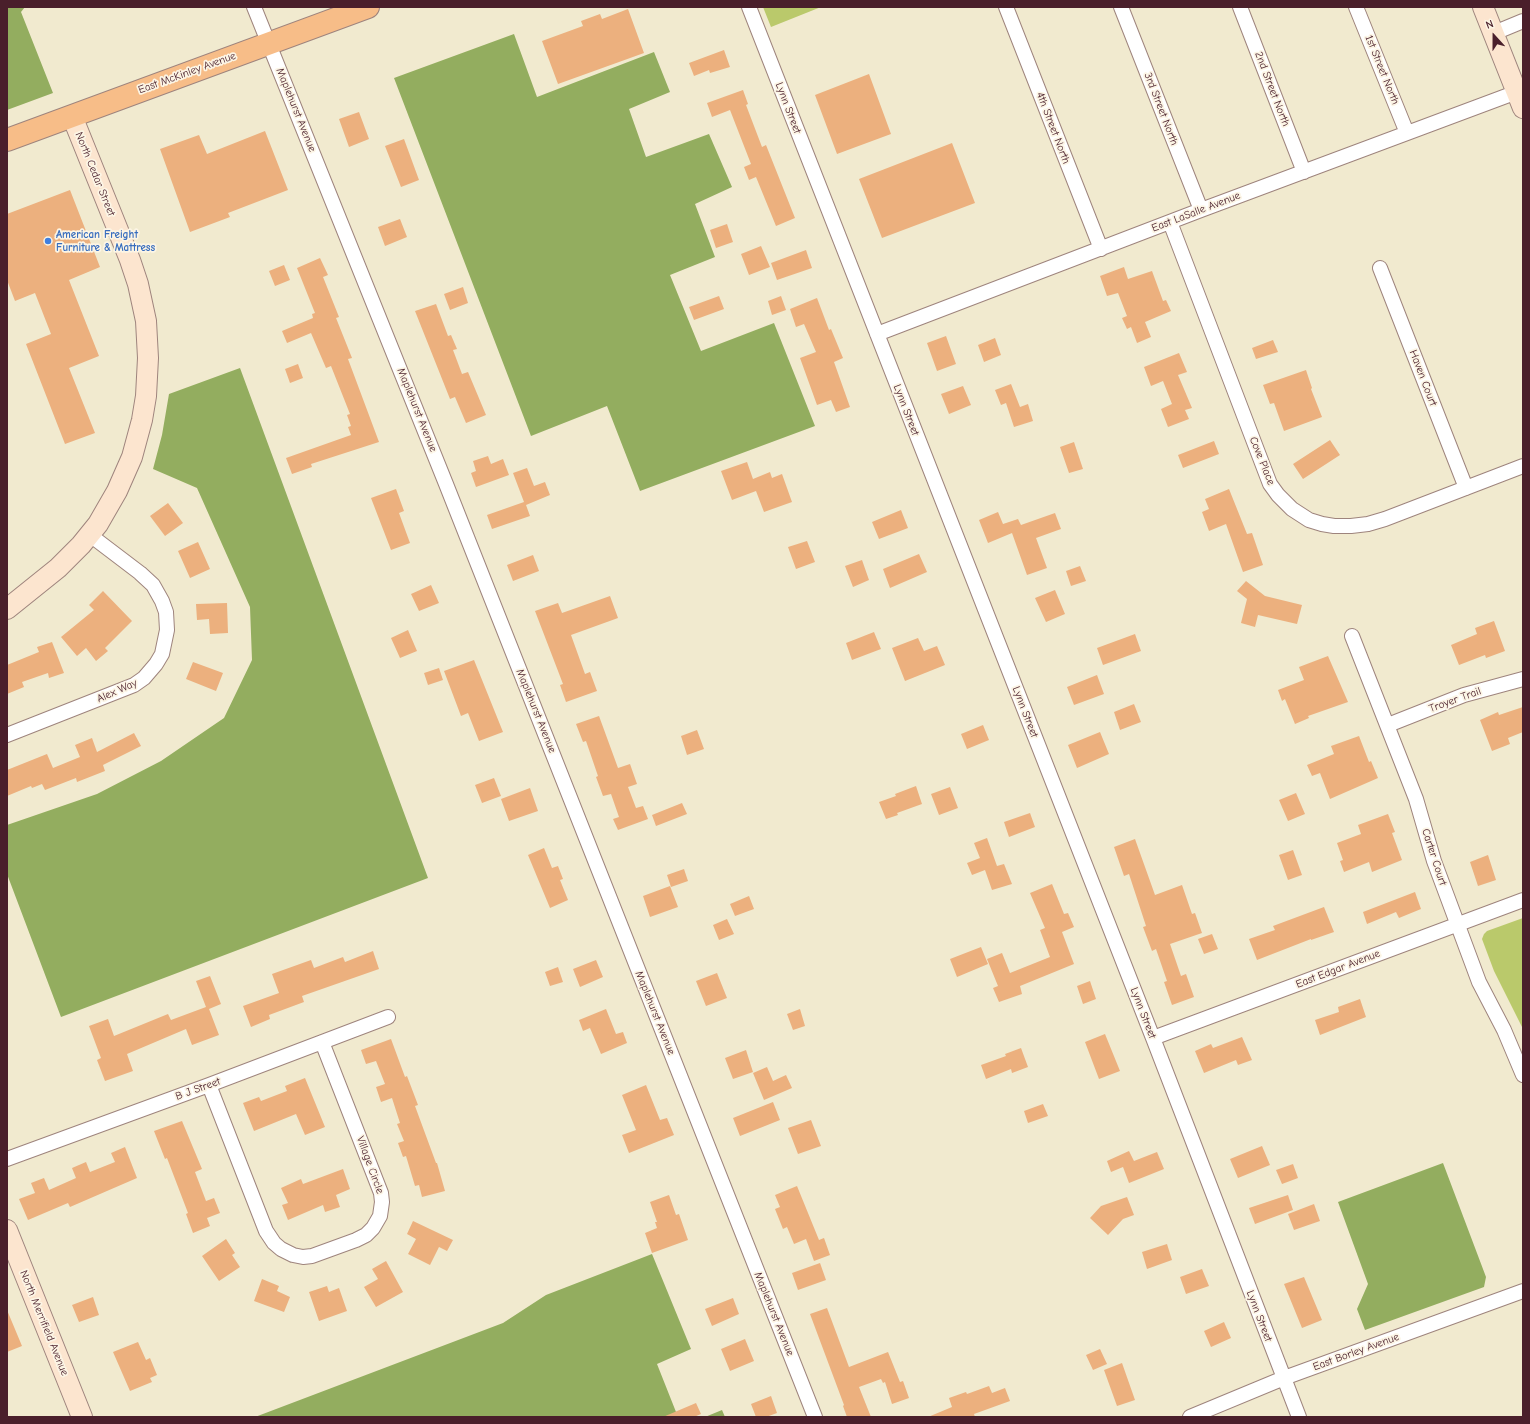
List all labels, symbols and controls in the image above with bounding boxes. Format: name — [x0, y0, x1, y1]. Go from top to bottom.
north arrow — [1474, 16, 1514, 56]
text: N — [1484, 17, 1495, 32]
street label: 1st Street North — [1362, 33, 1402, 107]
street label: East McKinley Avenue — [136, 49, 238, 97]
street label: 2nd Street North — [1252, 50, 1292, 128]
street label: Maplehurst Avenue — [273, 66, 319, 154]
street label: 3rd Street North — [1141, 71, 1181, 147]
street label: Lynn Street — [772, 81, 804, 135]
street label: 4th Street North — [1033, 90, 1073, 166]
street label: North Cedar Street — [72, 130, 118, 218]
street label: East LaSalle Avenue — [1150, 189, 1242, 235]
place label: American Freight Furniture & Mattress — [56, 228, 155, 254]
marker: American Freight Furniture & Mattress — [43, 236, 53, 246]
street label: Haven Court — [1406, 348, 1440, 408]
street label: Maplehurst Avenue — [394, 366, 440, 454]
street label: Lynn Street — [890, 383, 922, 437]
street label: Cove Place — [1246, 435, 1278, 487]
street label: Maplehurst Avenue — [513, 667, 559, 755]
street label: Alex Way — [95, 676, 139, 706]
street label: Troyer Trail — [1427, 684, 1483, 716]
street label: Lynn Street — [1009, 685, 1041, 739]
street label: Carter Court — [1419, 827, 1449, 887]
street label: East Edgar Avenue — [1294, 947, 1382, 991]
street label: Maplehurst Avenue — [632, 969, 678, 1057]
street label: Lynn Street — [1127, 986, 1159, 1040]
street label: B J Street — [174, 1075, 222, 1103]
street label: Village Circle — [353, 1134, 387, 1196]
street label: North Merrifield Avenue — [17, 1268, 71, 1378]
street label: Maplehurst Avenue — [751, 1270, 797, 1358]
street label: Lynn Street — [1243, 1289, 1275, 1343]
street label: East Borley Avenue — [1311, 1330, 1401, 1374]

